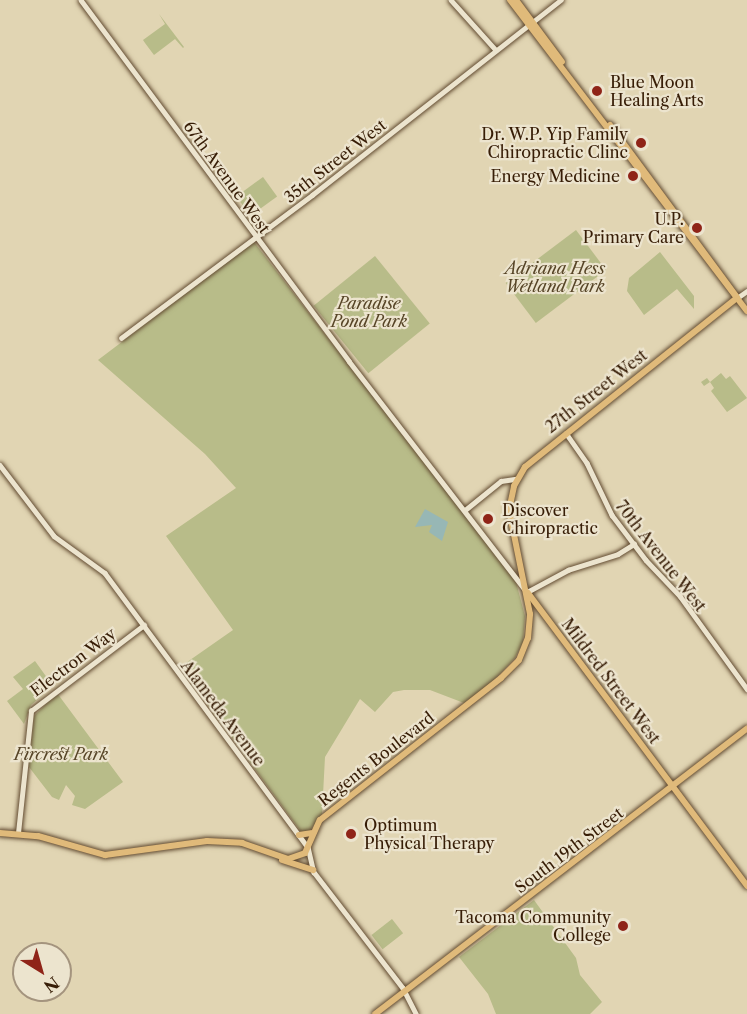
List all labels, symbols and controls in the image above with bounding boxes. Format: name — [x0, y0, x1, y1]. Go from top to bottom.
place label: Blue Moon Healing Arts — [610, 72, 704, 110]
marker: Blue Moon Healing Arts — [588, 82, 606, 100]
street label: 35th Street West — [280, 115, 390, 207]
street label: 67th Avenue West — [179, 116, 275, 238]
place label: Dr. W.P. Yip Family Chiropractic Clinc — [480, 124, 628, 162]
marker: Dr. W.P. Yip Family Chiropractic Clinc — [632, 134, 650, 152]
place label: Energy Medicine — [490, 166, 620, 186]
marker: Energy Medicine — [624, 167, 642, 185]
place label: U.P. Primary Care — [582, 209, 684, 247]
marker: U.P. Primary Care — [688, 219, 706, 237]
park label: Adriana Hess Wetland Park — [505, 258, 605, 296]
park label: Paradise Pond Park — [331, 293, 407, 331]
street label: 27th Street West — [541, 345, 651, 437]
street label: 70th Avenue West — [611, 496, 711, 616]
place label: Discover Chiropractic — [502, 500, 598, 538]
marker: Discover Chiropractic — [479, 510, 497, 528]
street label: Mildred Street West — [558, 614, 664, 748]
street label: Electron Way — [26, 624, 120, 700]
street label: Alameda Avenue — [177, 656, 269, 770]
street label: Regents Boulevard — [314, 708, 438, 810]
park label: Fircrest Park — [14, 744, 108, 764]
street label: South 19th Street — [511, 803, 627, 897]
place label: Optimum Physical Therapy — [364, 815, 495, 853]
marker: Optimum Physical Therapy — [342, 825, 360, 843]
place label: Tacoma Community College — [455, 907, 611, 945]
marker: Tacoma Community College — [616, 919, 630, 933]
north arrow — [12, 942, 72, 1002]
text: N — [40, 973, 63, 997]

